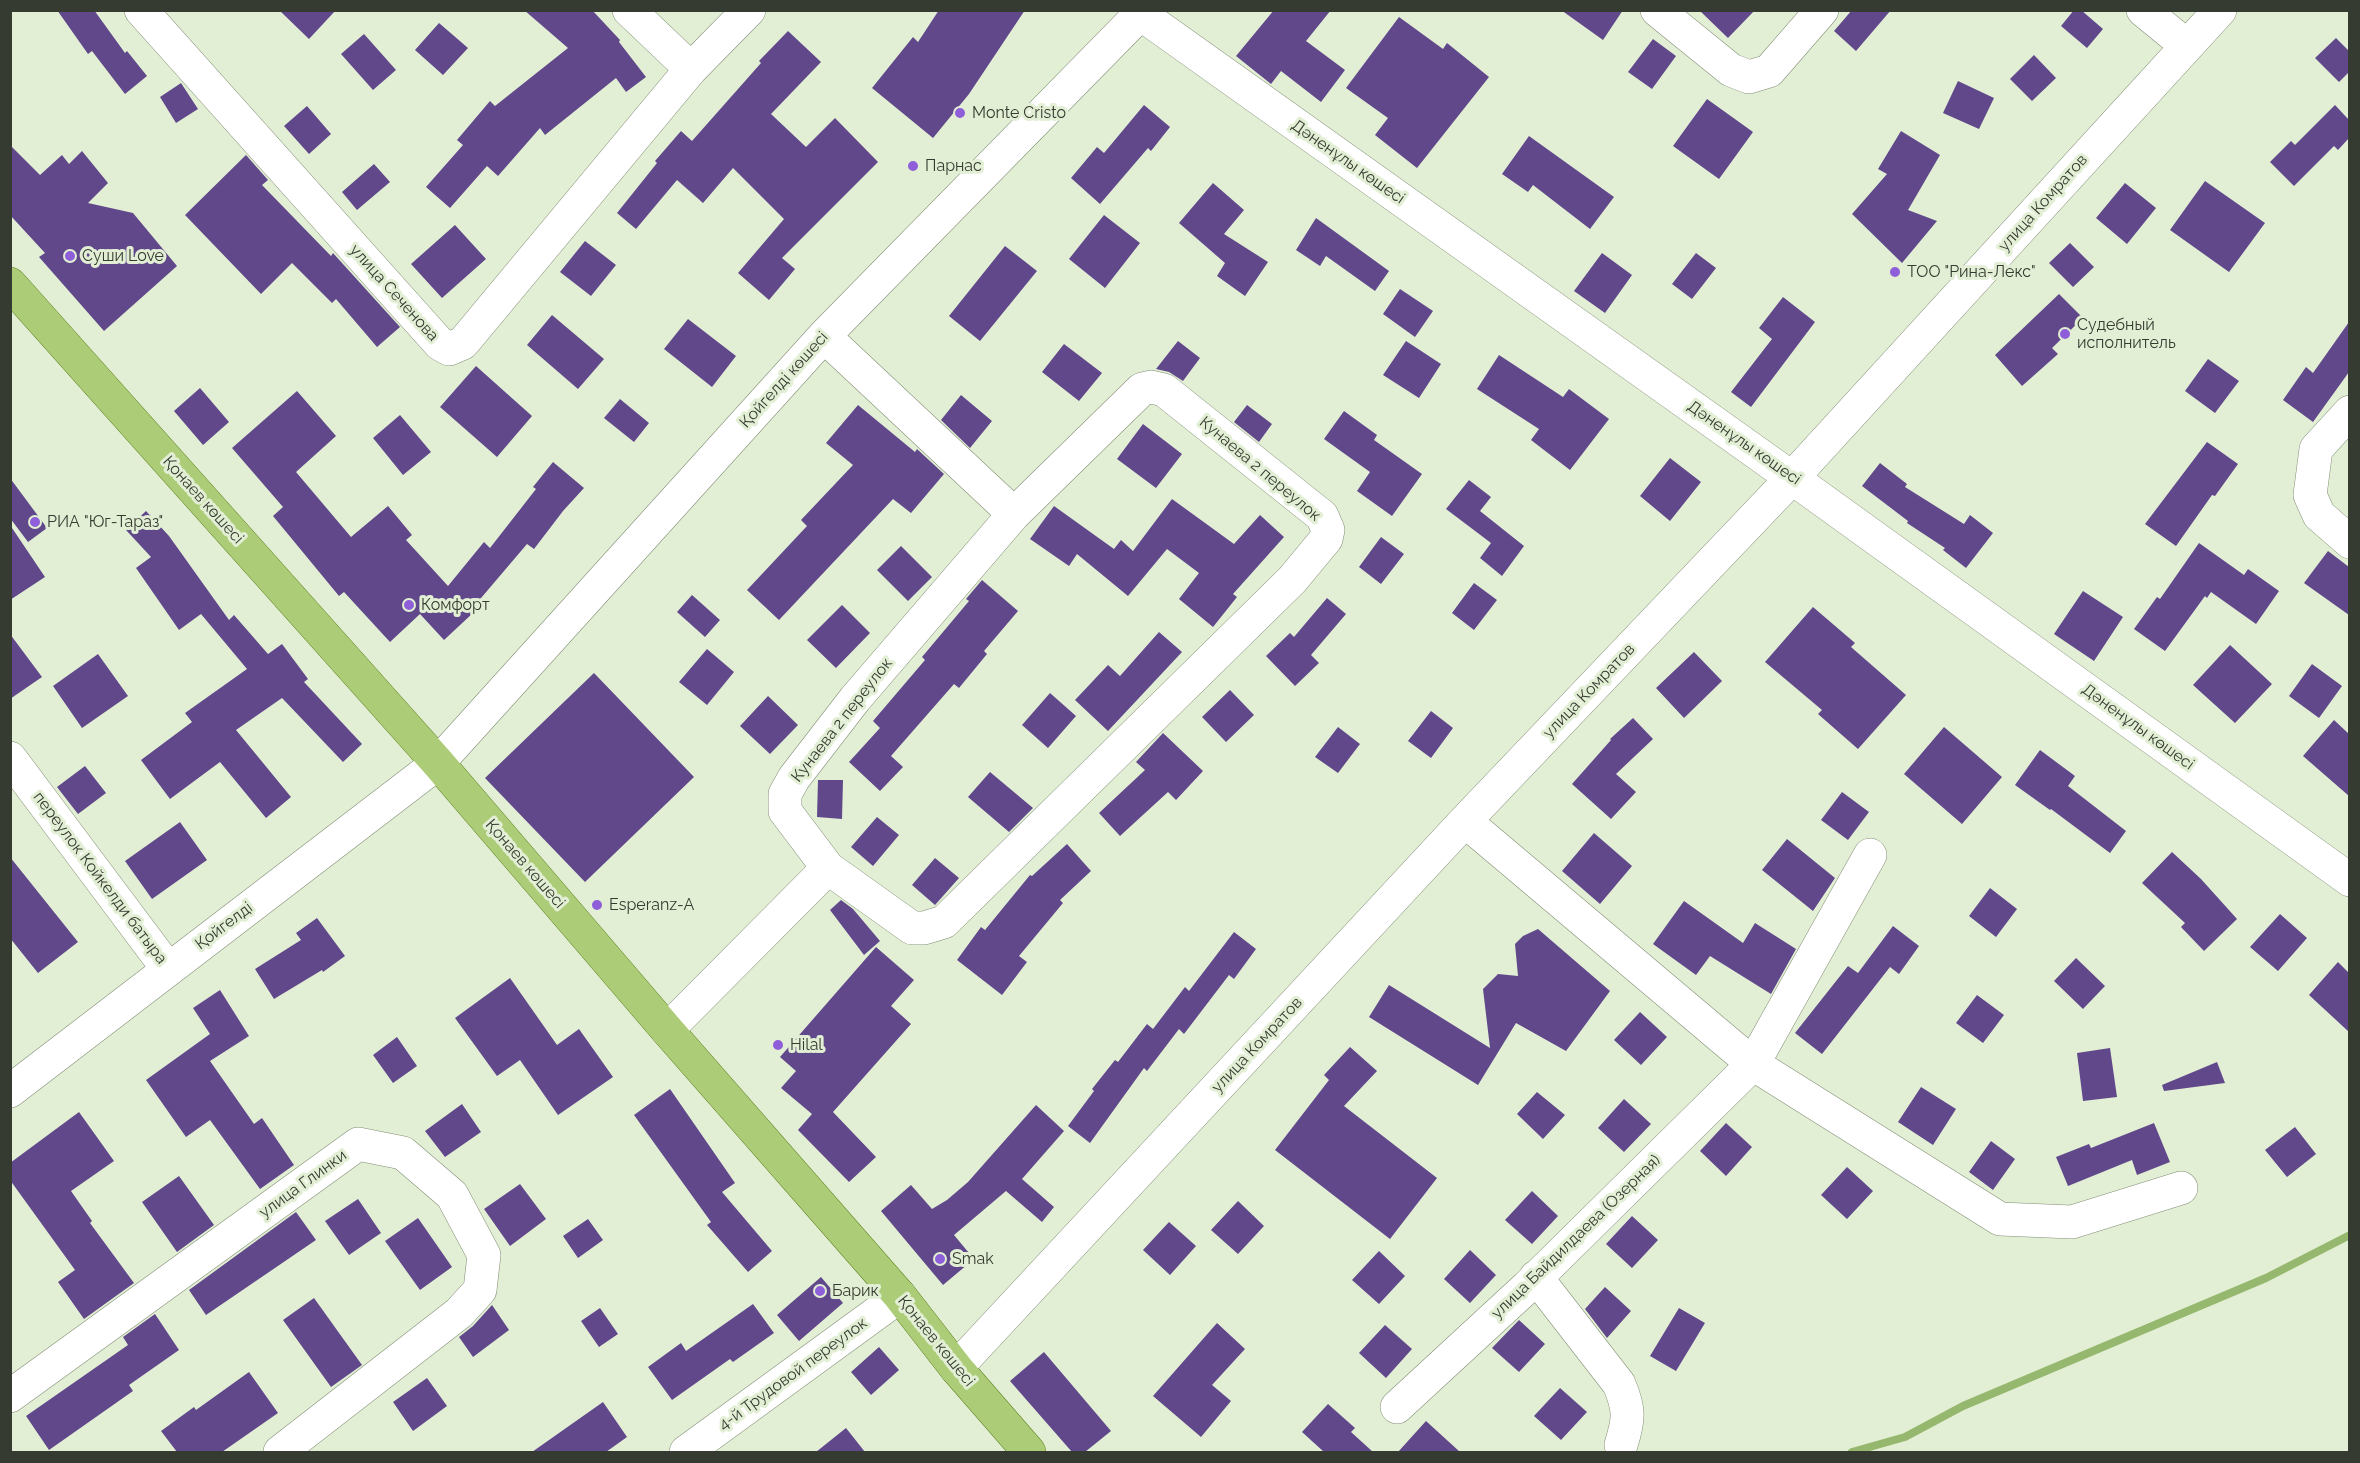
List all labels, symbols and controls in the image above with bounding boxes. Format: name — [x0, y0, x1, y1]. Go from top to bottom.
place label: Monte Cristo — [972, 103, 1066, 123]
marker: Monte Cristo — [953, 106, 967, 120]
street label: Дәненұлы көшесі — [1288, 116, 1408, 208]
street label: улица Комратов — [1994, 151, 2092, 255]
place label: Парнас — [925, 156, 982, 176]
marker: Парнас — [906, 159, 920, 173]
street label: улица Сеченова — [346, 241, 442, 345]
place label: Суши Love — [82, 246, 164, 266]
marker: Суши Love — [63, 249, 77, 263]
place label: ТОО "Рина-Лекс" — [1907, 262, 2036, 282]
marker: ТОО "Рина-Лекс" — [1888, 265, 1902, 279]
place label: Судебный исполнитель — [2077, 315, 2176, 353]
marker: Судебный исполнитель — [2058, 327, 2072, 341]
street label: Қойгелді көшесі — [736, 328, 832, 432]
street label: Дәненұлы көшесі — [1684, 397, 1804, 489]
street label: Кунаева 2 переулок — [1195, 413, 1325, 525]
street label: Қонаев көшесі — [159, 452, 247, 548]
place label: РИА "Юг-Тараз" — [47, 512, 163, 532]
marker: РИА "Юг-Тараз" — [28, 515, 42, 529]
place label: Комфорт — [421, 595, 490, 615]
marker: Комфорт — [402, 598, 416, 612]
street label: улица Комратов — [1539, 640, 1639, 742]
street label: Кунаева 2 переулок — [787, 654, 897, 786]
street label: Дәненұлы көшесі — [2078, 680, 2198, 774]
street label: переулок Койкелди батыра — [29, 788, 171, 968]
street label: Қонаев көшесі — [481, 816, 569, 912]
place label: Esperanz-A — [609, 895, 694, 915]
street label: Қойгелді — [192, 898, 256, 954]
marker: Esperanz-A — [590, 898, 604, 912]
street label: улица Комратов — [1208, 993, 1306, 1097]
place label: Hilal — [790, 1035, 823, 1055]
marker: Hilal — [771, 1038, 785, 1052]
street label: улица Глинки — [256, 1146, 350, 1222]
street label: улица Байдилдаева (Озерная) — [1487, 1151, 1665, 1323]
place label: Smak — [952, 1249, 994, 1269]
marker: Smak — [933, 1252, 947, 1266]
place label: Барик — [832, 1281, 879, 1301]
marker: Барик — [813, 1284, 827, 1298]
street label: Қонаев көшесі — [893, 1292, 979, 1390]
street label: 4-й Трудовой переулок — [715, 1314, 871, 1434]

